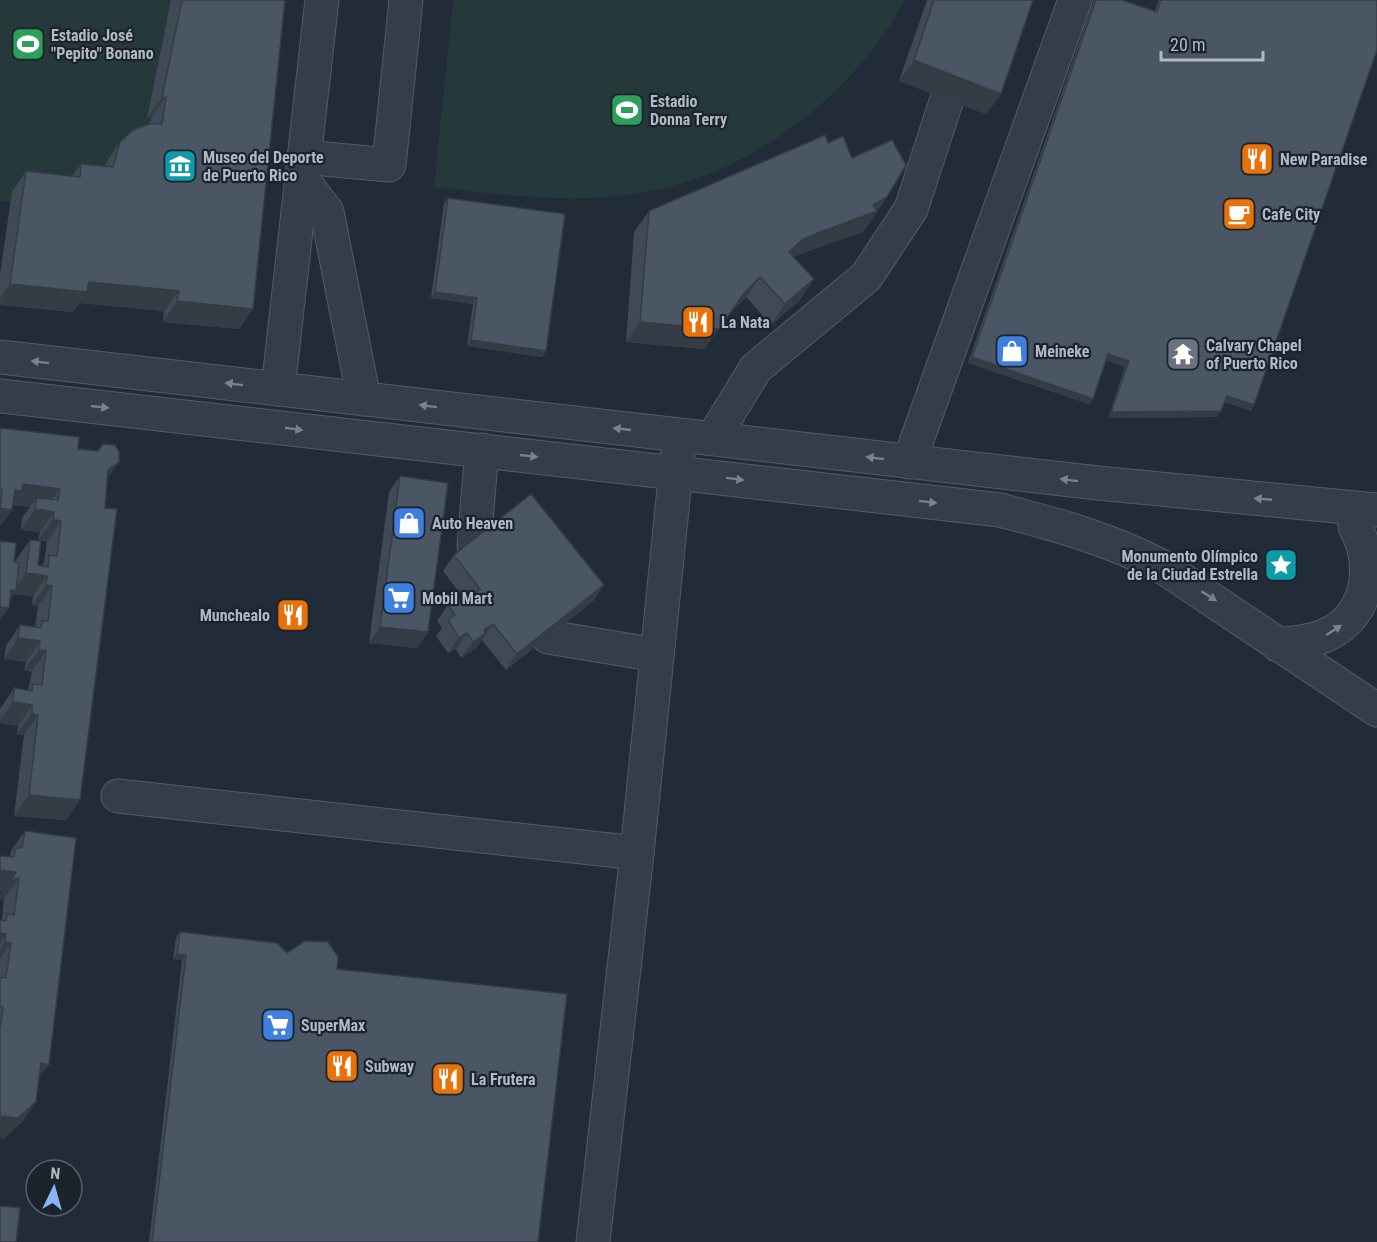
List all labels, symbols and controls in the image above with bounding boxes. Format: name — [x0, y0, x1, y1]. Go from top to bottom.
scale bar — [1161, 24, 1263, 62]
sports icon: Estadio José "Pepito" Bonano — [10, 26, 46, 62]
place label: Estadio José "Pepito" Bonano — [51, 26, 154, 63]
text: 20 m — [1170, 34, 1205, 55]
sports icon: Estadio Donna Terry — [609, 92, 645, 128]
place label: Estadio Donna Terry — [650, 92, 727, 129]
restaurant icon: New Paradise — [1239, 141, 1275, 177]
museum icon: Museo del Deporte de Puerto Rico — [162, 148, 198, 184]
place label: Museo del Deporte de Puerto Rico — [203, 148, 324, 185]
place label: New Paradise — [1280, 150, 1368, 169]
cafe icon: Cafe City — [1221, 196, 1257, 232]
place label: Cafe City — [1262, 205, 1320, 224]
restaurant icon: La Nata — [680, 304, 716, 340]
place label: La Nata — [721, 313, 770, 332]
shop icon: Meineke — [994, 333, 1030, 369]
temple icon: Calvary Chapel of Puerto Rico — [1165, 336, 1201, 372]
place label: Calvary Chapel of Puerto Rico — [1206, 336, 1302, 373]
place label: Meineke — [1035, 342, 1090, 361]
one-way arrow — [31, 357, 50, 366]
one-way arrow — [225, 379, 244, 389]
one-way arrow — [90, 402, 109, 412]
one-way arrow — [418, 402, 437, 411]
one-way arrow — [284, 424, 303, 433]
one-way arrow — [612, 424, 631, 434]
one-way arrow — [520, 451, 539, 461]
one-way arrow — [865, 453, 884, 462]
one-way arrow — [725, 474, 744, 484]
one-way arrow — [1059, 475, 1078, 485]
one-way arrow — [1253, 494, 1272, 504]
one-way arrow — [919, 497, 938, 506]
shop icon: Auto Heaven — [391, 505, 427, 541]
place label: Auto Heaven — [432, 514, 513, 533]
place label: Monumento Olímpico de la Ciudad Estrella — [1121, 547, 1258, 584]
place icon: Monumento Olímpico de la Ciudad Estrella — [1263, 547, 1299, 583]
supermarket icon: Mobil Mart — [381, 580, 417, 616]
place label: Mobil Mart — [422, 589, 492, 608]
one-way arrow — [1201, 590, 1217, 601]
restaurant icon: Munchealo — [275, 597, 311, 633]
place label: Munchealo — [200, 606, 270, 625]
one-way arrow — [1325, 624, 1341, 636]
supermarket icon: SuperMax — [260, 1007, 296, 1043]
place label: SuperMax — [301, 1016, 366, 1035]
restaurant icon: Subway — [324, 1048, 360, 1084]
place label: Subway — [365, 1057, 414, 1076]
restaurant icon: La Frutera — [430, 1061, 466, 1097]
place label: La Frutera — [471, 1070, 536, 1089]
north arrow — [24, 1158, 84, 1218]
text: N — [50, 1164, 61, 1183]

